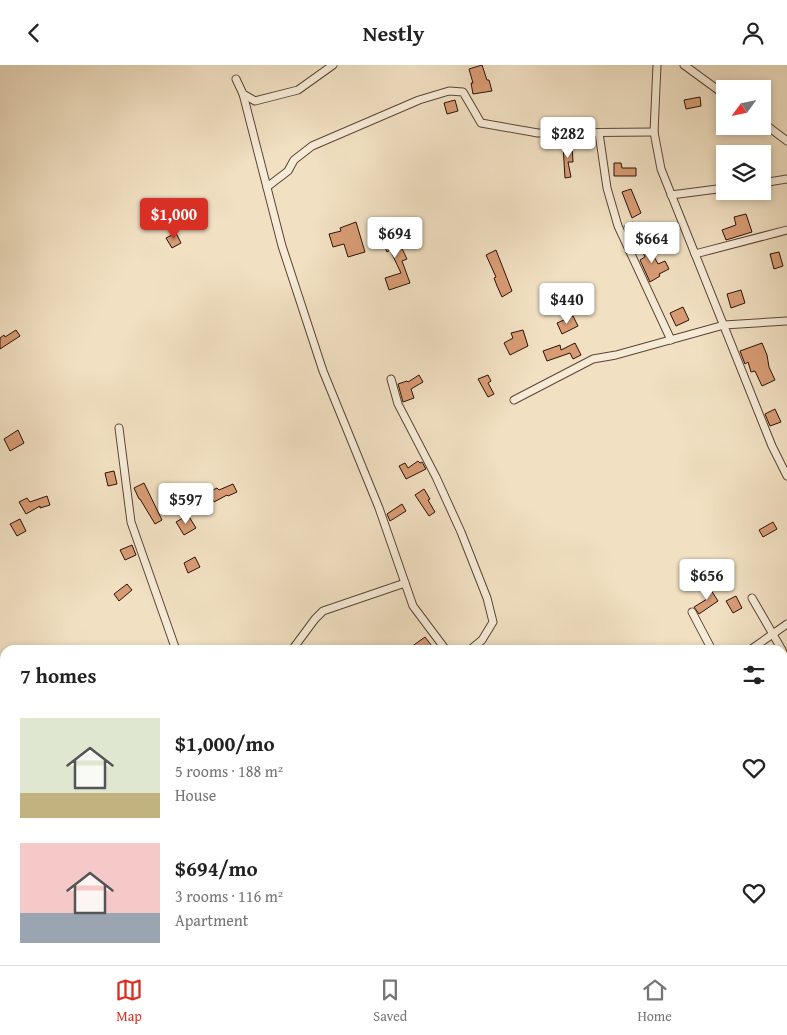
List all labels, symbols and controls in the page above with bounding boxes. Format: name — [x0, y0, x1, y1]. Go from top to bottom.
text: Nestly — [363, 17, 424, 49]
icon: back — [20, 19, 48, 47]
icon: person — [739, 19, 767, 47]
north arrow — [716, 80, 771, 135]
map controls — [716, 80, 771, 200]
pin: $282 — [538, 117, 598, 159]
text: $282 — [551, 121, 585, 145]
button: layers — [716, 145, 771, 200]
pin: $1,000 — [133, 197, 215, 240]
text: $1,000 — [151, 202, 197, 226]
pin: $694 — [365, 217, 425, 259]
text: $694 — [378, 221, 412, 245]
pin: $664 — [622, 221, 682, 264]
text: $664 — [635, 226, 669, 250]
pin: $440 — [537, 283, 597, 325]
text: $440 — [550, 287, 584, 311]
pin: $597 — [156, 483, 216, 525]
text: $597 — [169, 487, 203, 511]
pin: $656 — [677, 559, 737, 601]
text: $656 — [690, 563, 724, 587]
text: 7 homes — [20, 660, 96, 691]
icon: filters — [740, 661, 768, 689]
text: $1,000/mo — [175, 728, 275, 759]
icon: home — [60, 738, 120, 798]
icon: heart — [740, 754, 768, 782]
text: 5 rooms · 188 m² — [175, 759, 283, 783]
text: House — [175, 783, 216, 807]
text: $694/mo — [175, 853, 258, 884]
icon: home — [60, 863, 120, 923]
icon: heart — [740, 879, 768, 907]
text: 3 rooms · 116 m² — [175, 884, 283, 908]
text: Apartment — [175, 908, 248, 932]
tab: Map — [115, 976, 143, 1026]
tab: Saved — [373, 976, 407, 1026]
tab: Home — [637, 976, 672, 1026]

